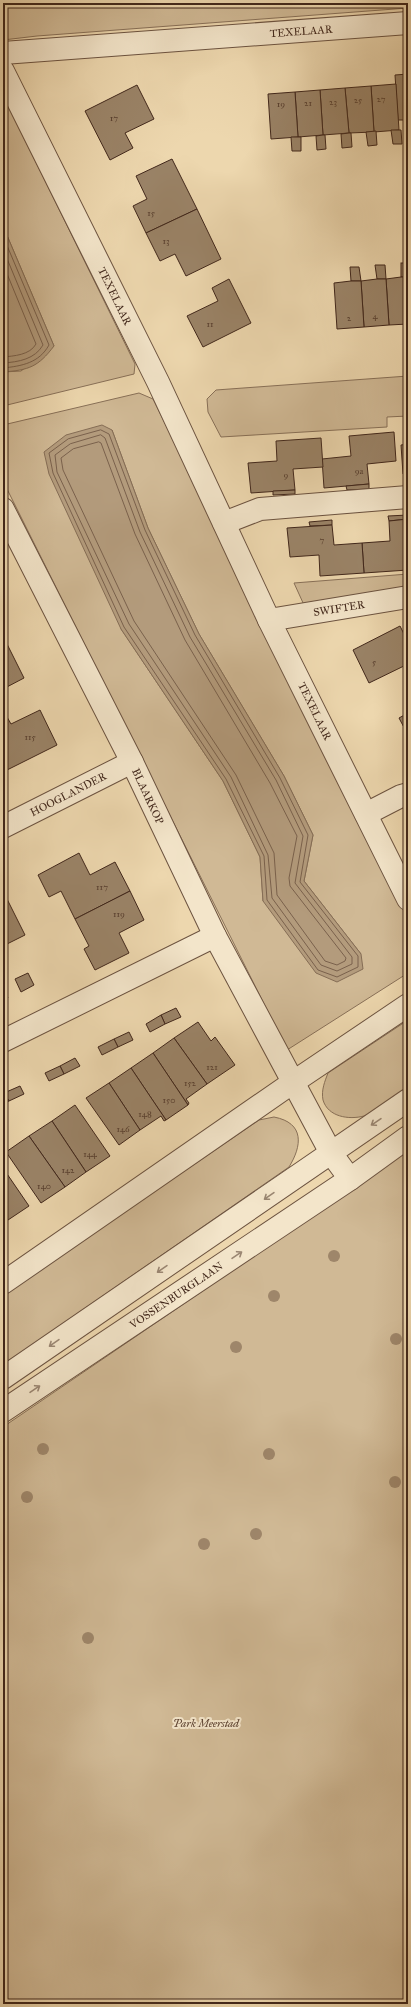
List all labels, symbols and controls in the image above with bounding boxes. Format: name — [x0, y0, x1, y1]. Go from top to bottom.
street label: TEXELAAR — [269, 23, 333, 40]
house number: 27 — [377, 93, 386, 104]
house number: 25 — [354, 94, 363, 105]
house number: 23 — [329, 96, 337, 107]
house number: 21 — [304, 97, 312, 108]
house number: 19 — [277, 98, 285, 109]
house number: 17 — [110, 112, 118, 123]
house number: 15 — [147, 207, 156, 218]
house number: 13 — [162, 235, 170, 246]
street label: TEXELAAR — [95, 265, 134, 328]
house number: 4 — [372, 310, 378, 321]
house number: 2 — [347, 312, 352, 323]
house number: 11 — [206, 318, 214, 329]
house number: 9a — [355, 465, 364, 476]
house number: 9 — [284, 469, 289, 480]
house number: 7 — [320, 534, 325, 545]
street label: SWIFTER — [312, 598, 366, 619]
house number: 5 — [372, 656, 377, 667]
street label: TEXELAAR — [295, 680, 334, 743]
house number: 115 — [24, 731, 36, 742]
street label: BLAARKOP — [129, 766, 166, 827]
street label: HOOGLANDER — [28, 770, 109, 819]
house number: 117 — [96, 881, 108, 892]
house number: 119 — [113, 908, 125, 919]
house number: 121 — [206, 1061, 218, 1072]
house number: 152 — [184, 1077, 197, 1088]
house number: 150 — [163, 1094, 175, 1105]
house number: 148 — [138, 1108, 152, 1119]
one-way arrow — [371, 1118, 382, 1126]
house number: 146 — [116, 1123, 130, 1134]
house number: 144 — [83, 1148, 98, 1159]
house number: 142 — [61, 1164, 75, 1175]
house number: 140 — [37, 1180, 51, 1191]
one-way arrow — [263, 1192, 274, 1200]
one-way arrow — [231, 1250, 242, 1259]
street label: VOSSENBURGLAAN — [126, 1259, 225, 1332]
one-way arrow — [156, 1265, 167, 1273]
one-way arrow — [49, 1339, 60, 1347]
one-way arrow — [30, 1385, 41, 1393]
park label: Park Meerstad — [173, 1717, 240, 1730]

